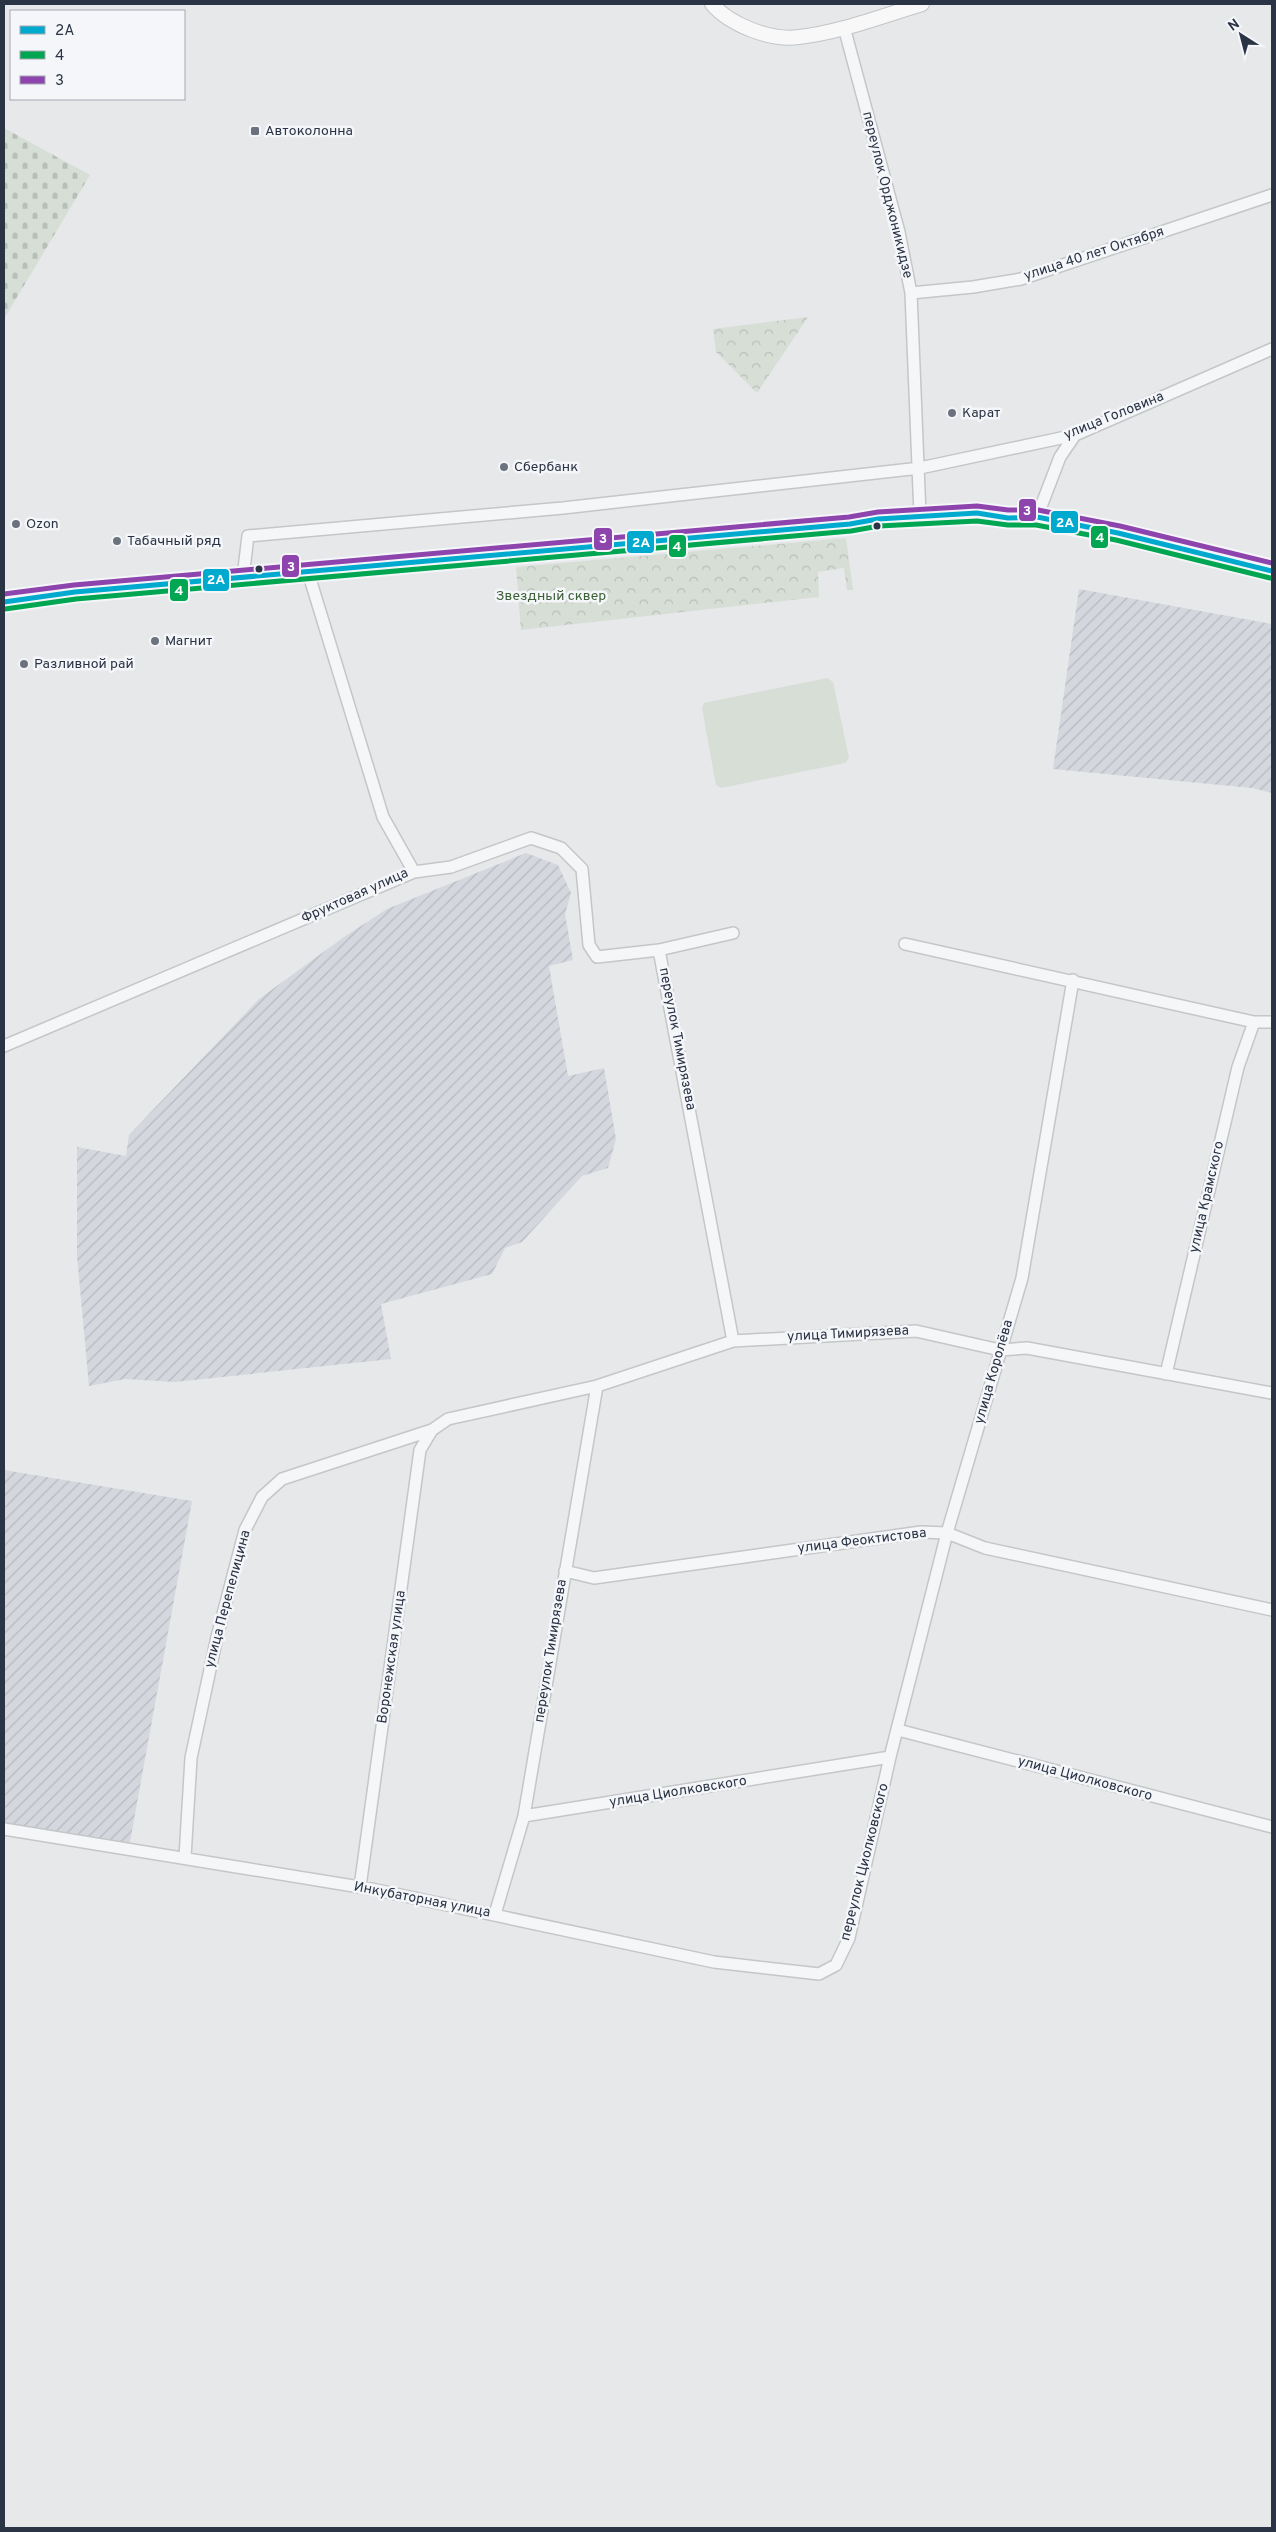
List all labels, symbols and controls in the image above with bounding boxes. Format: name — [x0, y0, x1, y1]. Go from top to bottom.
legend — [10, 10, 185, 100]
north arrow — [1216, 10, 1266, 60]
text: N — [1225, 16, 1243, 36]
text: 2А — [55, 22, 74, 41]
text: 4 — [55, 47, 64, 66]
text: 3 — [55, 72, 64, 91]
street label: переулок Орджоникидзе — [858, 110, 916, 280]
place label: Автоколонна — [265, 123, 353, 140]
marker: Автоколонна — [249, 125, 261, 137]
street label: улица 40 лет Октября — [1022, 223, 1166, 285]
street label: улица Головина — [1061, 388, 1167, 444]
place label: Карат — [962, 405, 1000, 422]
marker: Карат — [946, 407, 958, 419]
place label: Сбербанк — [514, 459, 578, 476]
marker: Сбербанк — [498, 461, 510, 473]
line badge: 3 — [1018, 498, 1037, 522]
text: 3 — [1023, 503, 1031, 520]
line badge: 2А — [1050, 510, 1079, 534]
text: 2А — [1056, 515, 1074, 532]
place label: Ozon — [26, 516, 59, 533]
marker: Ozon — [10, 518, 22, 530]
unlabelled marker — [872, 521, 882, 531]
line badge: 4 — [1090, 525, 1109, 549]
line badge: 3 — [593, 527, 613, 551]
line badge: 2А — [626, 530, 655, 554]
text: 4 — [1096, 530, 1105, 547]
text: 3 — [599, 531, 607, 548]
place label: Табачный ряд — [127, 533, 221, 550]
line badge: 4 — [668, 534, 687, 558]
marker: Табачный ряд — [111, 535, 123, 547]
text: 2А — [632, 535, 650, 552]
text: 4 — [673, 539, 682, 556]
line badge: 3 — [281, 554, 300, 578]
text: 3 — [287, 559, 295, 576]
unlabelled marker — [254, 564, 264, 574]
line badge: 2А — [202, 568, 230, 592]
text: 2А — [207, 572, 225, 589]
line badge: 4 — [169, 578, 189, 602]
text: 4 — [175, 583, 184, 600]
park label: Звездный сквер — [496, 588, 606, 605]
place label: Магнит — [165, 633, 212, 650]
marker: Магнит — [149, 635, 161, 647]
place label: Разливной рай — [34, 656, 134, 673]
marker: Разливной рай — [18, 658, 30, 670]
street label: Фруктовая улица — [299, 865, 411, 927]
street label: переулок Тимирязева — [655, 966, 699, 1112]
street label: улица Крамского — [1186, 1139, 1228, 1255]
street label: улица Королёва — [971, 1318, 1017, 1426]
street label: улица Тимирязева — [787, 1322, 909, 1346]
street label: улица Феоктистова — [797, 1525, 927, 1557]
street label: улица Перепелицина — [201, 1528, 255, 1670]
street label: переулок Тимирязева — [531, 1578, 571, 1724]
street label: Воронежская улица — [374, 1589, 410, 1725]
street label: улица Циолковского — [1016, 1753, 1154, 1805]
street label: улица Циолковского — [608, 1773, 748, 1811]
street label: переулок Циолковского — [837, 1781, 893, 1942]
street label: Инкубаторная улица — [352, 1878, 492, 1922]

